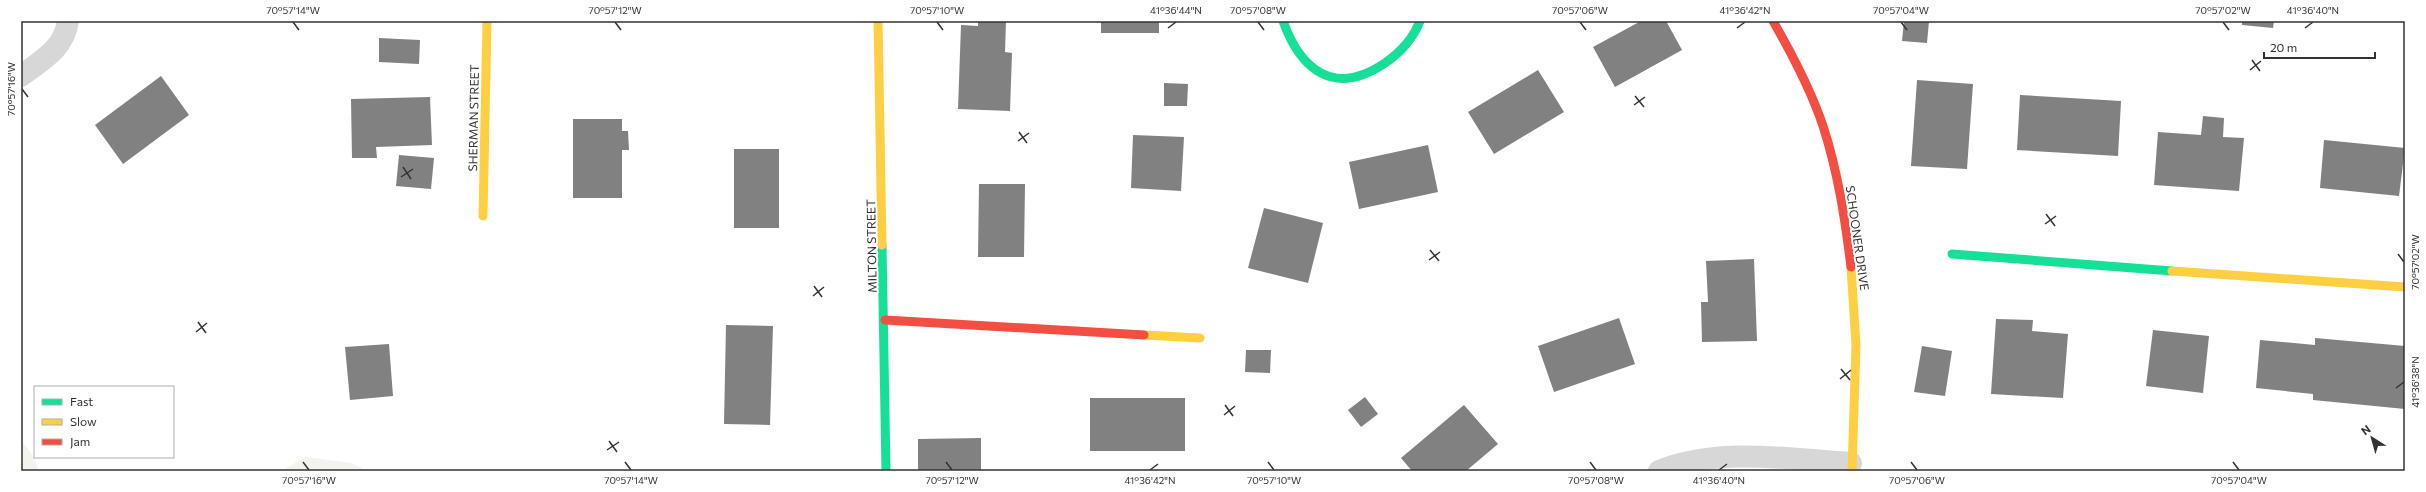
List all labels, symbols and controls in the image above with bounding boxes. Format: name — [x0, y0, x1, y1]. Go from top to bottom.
text: 70°57'14"W — [266, 4, 320, 16]
text: 70°57'12"W — [588, 4, 642, 16]
text: 70°57'10"W — [910, 4, 964, 16]
text: 41°36'44"N — [1150, 4, 1202, 16]
text: 70°57'08"W — [1230, 4, 1286, 16]
text: 70°57'06"W — [1552, 4, 1608, 16]
text: 41°36'42"N — [1719, 4, 1771, 16]
text: 70°57'04"W — [1873, 4, 1929, 16]
text: 70°57'02"W — [2195, 4, 2251, 16]
text: 41°36'40"N — [2287, 4, 2339, 16]
scale bar — [2264, 34, 2375, 60]
text: 20 m — [2270, 40, 2297, 54]
text: 70°57'16"W — [5, 62, 17, 116]
street label: SHERMAN STREET — [465, 64, 481, 172]
street label: SCHOONER DRIVE — [1844, 185, 1872, 291]
street label: MILTON STREET — [863, 199, 879, 293]
text: 70°57'02"W — [2409, 234, 2421, 290]
text: 41°36'38"N — [2409, 356, 2421, 408]
legend — [34, 386, 174, 458]
text: Fast — [70, 394, 93, 408]
text: Slow — [70, 414, 97, 428]
north arrow — [2352, 418, 2392, 458]
text: N — [2358, 422, 2373, 437]
text: Jam — [70, 434, 90, 449]
text: 70°57'16"W — [282, 474, 336, 486]
text: 70°57'14"W — [604, 474, 658, 486]
text: 70°57'12"W — [925, 474, 979, 486]
text: 41°36'42"N — [1124, 474, 1176, 486]
text: 70°57'10"W — [1247, 474, 1301, 486]
text: 70°57'08"W — [1568, 474, 1624, 486]
text: 41°36'40"N — [1693, 474, 1745, 486]
text: 70°57'06"W — [1889, 474, 1945, 486]
text: 70°57'04"W — [2211, 474, 2267, 486]

